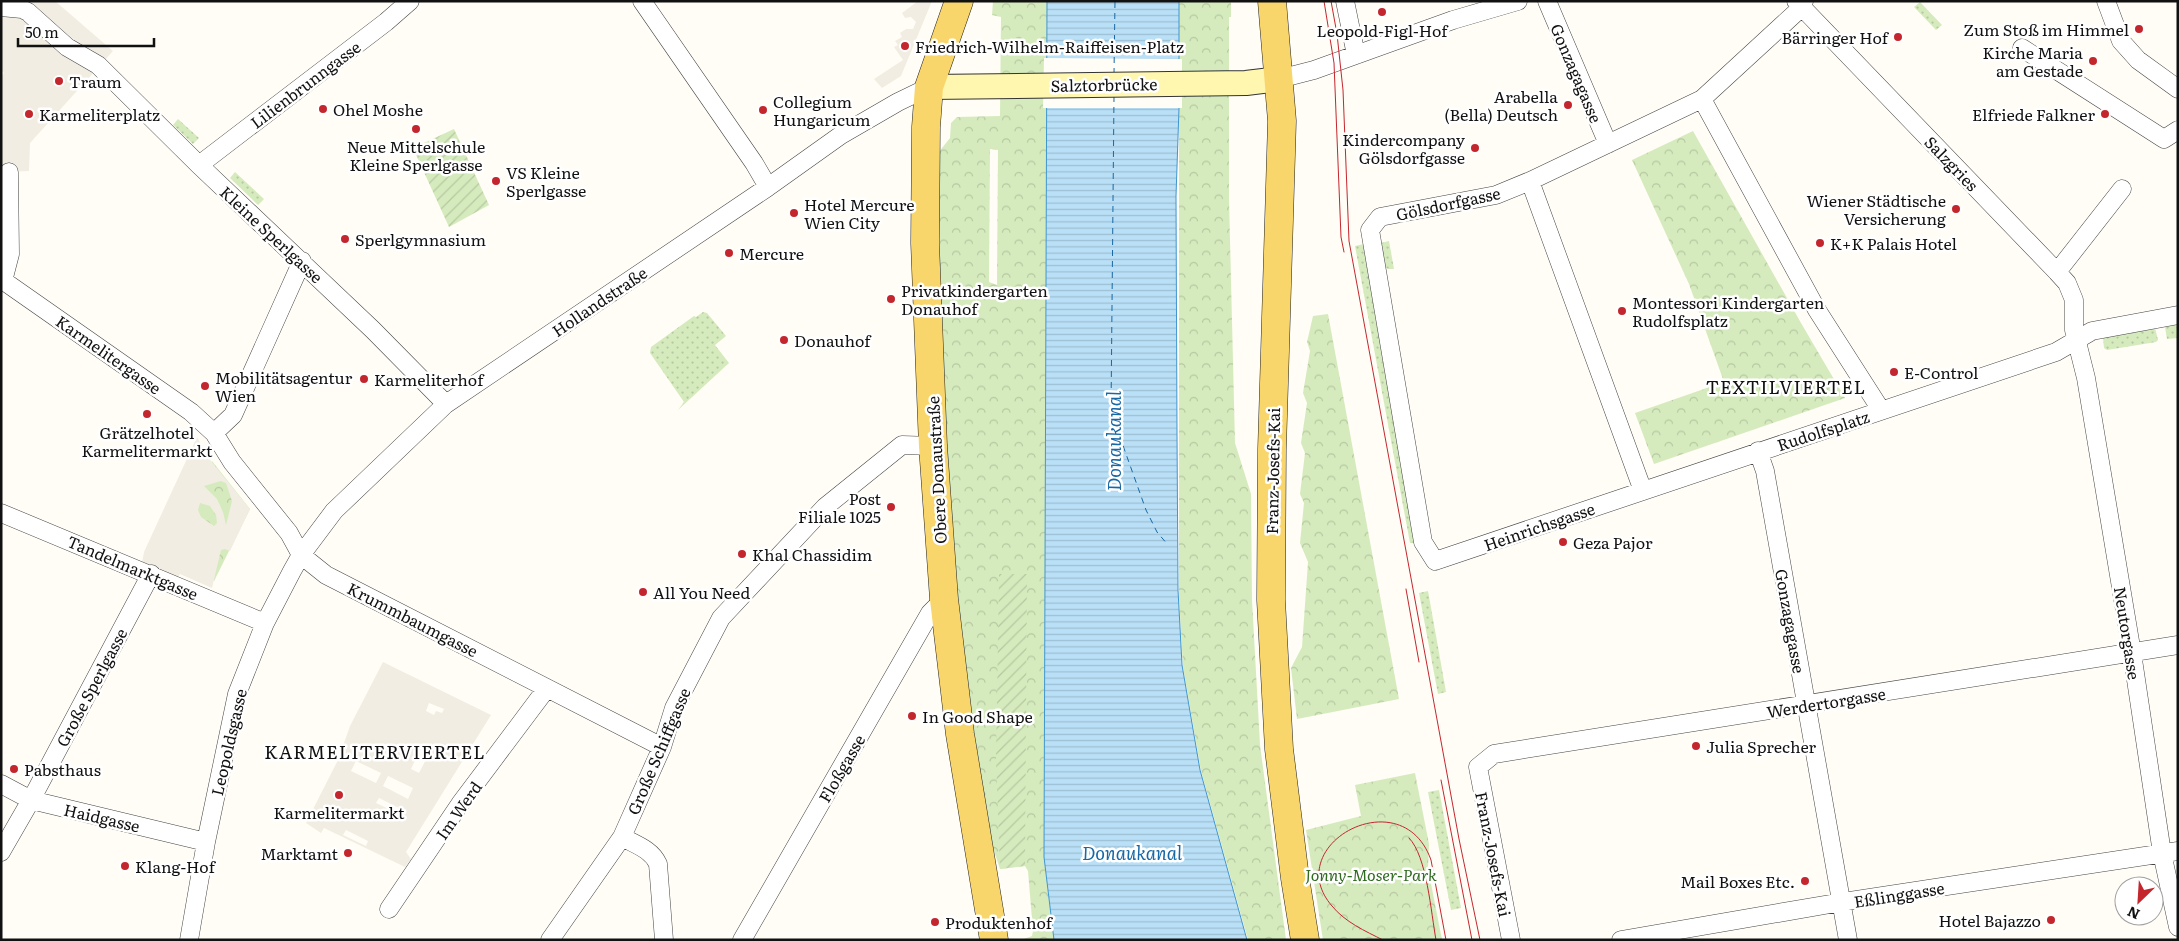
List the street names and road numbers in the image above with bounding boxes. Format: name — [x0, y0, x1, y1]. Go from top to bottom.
street label: Gonzagagasse — [1545, 20, 1609, 126]
street label: Lilienbrunngasse — [245, 34, 365, 134]
street label: Salztorbrücke — [1050, 71, 1158, 97]
street label: Salzgries — [1920, 130, 1984, 196]
street label: Kleine Sperlgasse — [215, 180, 329, 288]
street label: Gölsdorfgasse — [1393, 180, 1503, 226]
street label: Hollandstraße — [547, 260, 651, 342]
street label: Karmelitergasse — [51, 309, 167, 399]
street label: Obere Donaustraße — [920, 396, 952, 544]
street label: Rudolfsplatz — [1774, 404, 1872, 456]
street label: Franz-Josefs-Kai — [1259, 407, 1285, 535]
street label: Heinrichsgasse — [1480, 496, 1598, 556]
street label: Tandelmarktgasse — [64, 529, 202, 605]
street label: Gonzagagasse — [1770, 567, 1812, 675]
street label: Krummbaumgasse — [343, 576, 483, 662]
street label: Neutorgasse — [2109, 585, 2147, 681]
street label: Große Sperlgasse — [50, 623, 132, 751]
street label: Werdertorgasse — [1765, 681, 1887, 723]
street label: Große Schiffgasse — [620, 684, 696, 818]
street label: Leopoldsgasse — [204, 686, 252, 798]
street label: Floßgasse — [812, 730, 870, 806]
street label: Im Werd — [429, 776, 487, 844]
street label: Franz-Josefs-Kai — [1470, 789, 1518, 919]
street label: Haidgasse — [62, 797, 142, 837]
street label: Eßlinggasse — [1852, 875, 1946, 913]

